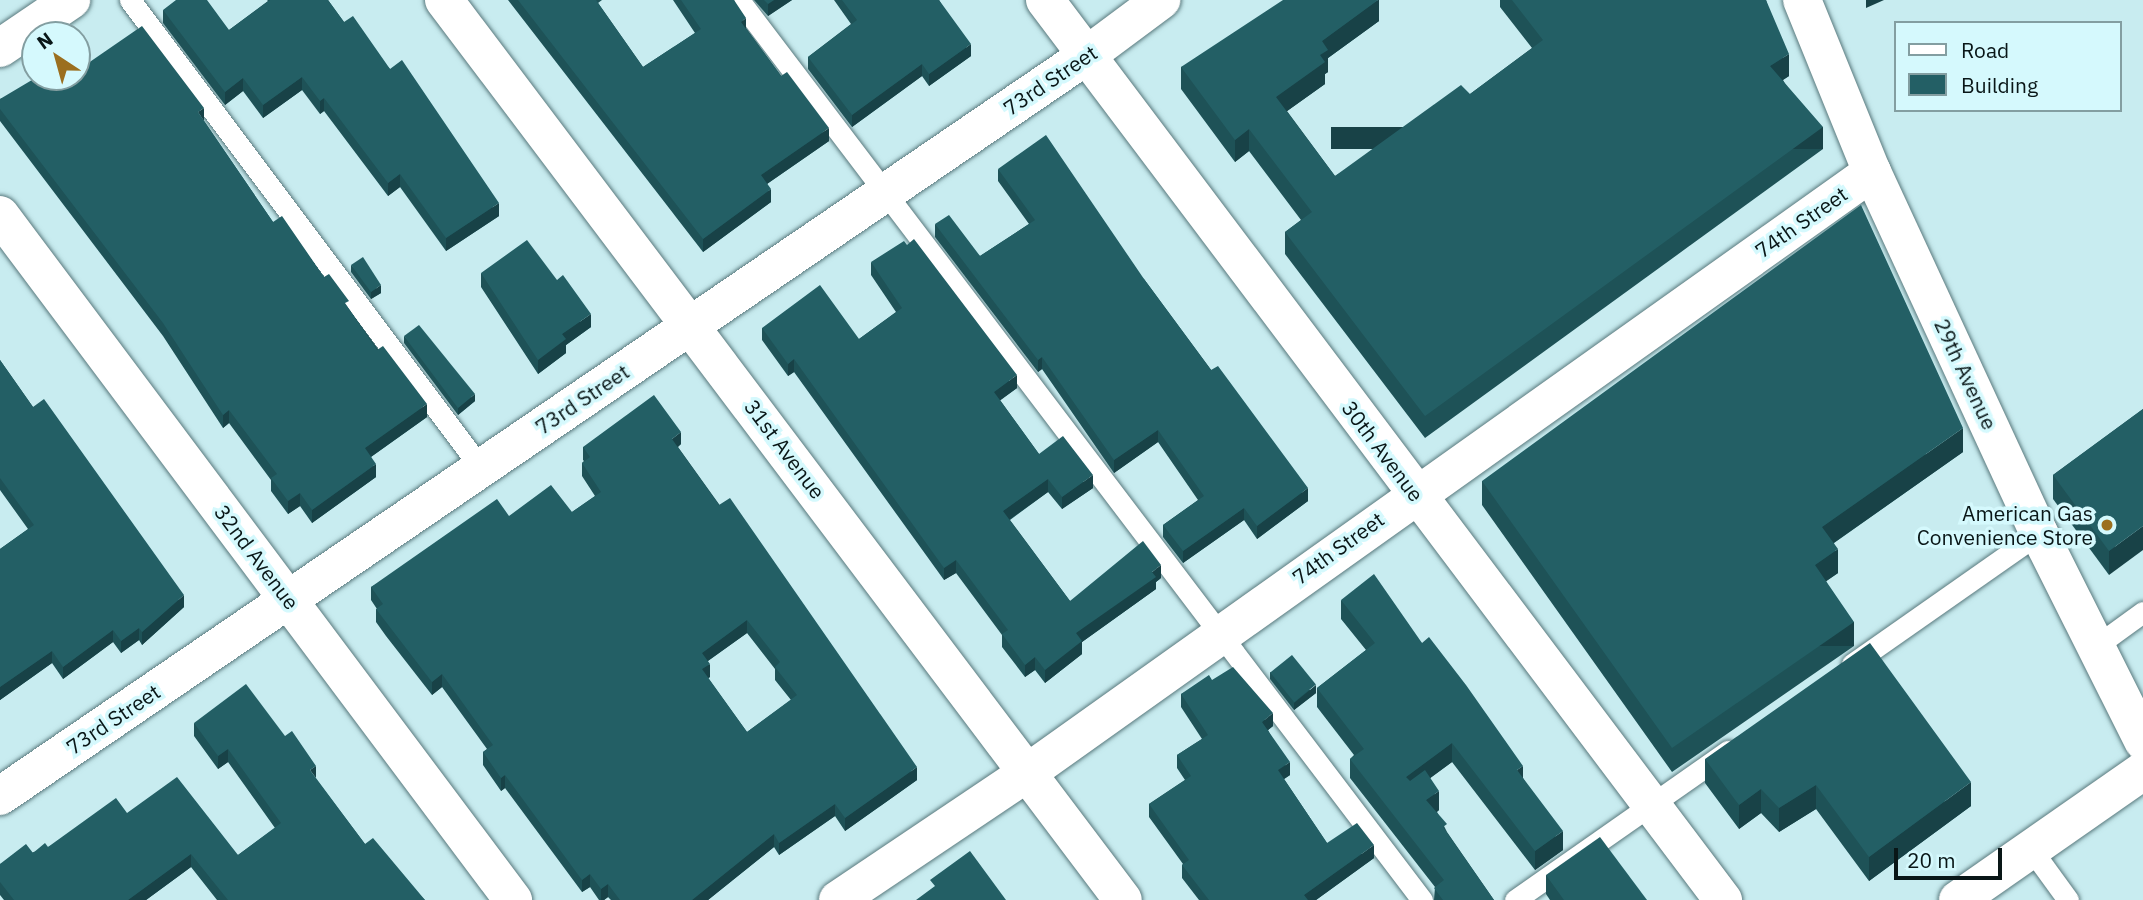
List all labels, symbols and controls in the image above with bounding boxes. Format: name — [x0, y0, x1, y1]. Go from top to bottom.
north arrow — [21, 21, 91, 91]
legend — [1895, 21, 2122, 112]
text: N — [32, 27, 57, 54]
text: Road — [1961, 36, 2009, 64]
street label: 73rd Street — [998, 39, 1102, 121]
text: Building — [1961, 71, 2038, 99]
street label: 74th Street — [1750, 181, 1852, 263]
street label: 29th Avenue — [1929, 314, 2003, 434]
street label: 73rd Street — [530, 358, 634, 440]
street label: 31st Avenue — [740, 394, 830, 504]
street label: 30th Avenue — [1337, 396, 1429, 506]
street label: 32nd Avenue — [210, 500, 304, 614]
place label: American Gas Convenience Store — [1917, 500, 2093, 550]
street label: 74th Street — [1287, 506, 1389, 590]
marker: American Gas Convenience Store — [2099, 517, 2115, 533]
street label: 73rd Street — [61, 678, 165, 760]
scale bar — [1898, 834, 2007, 878]
text: 20 m — [1907, 846, 1956, 874]

